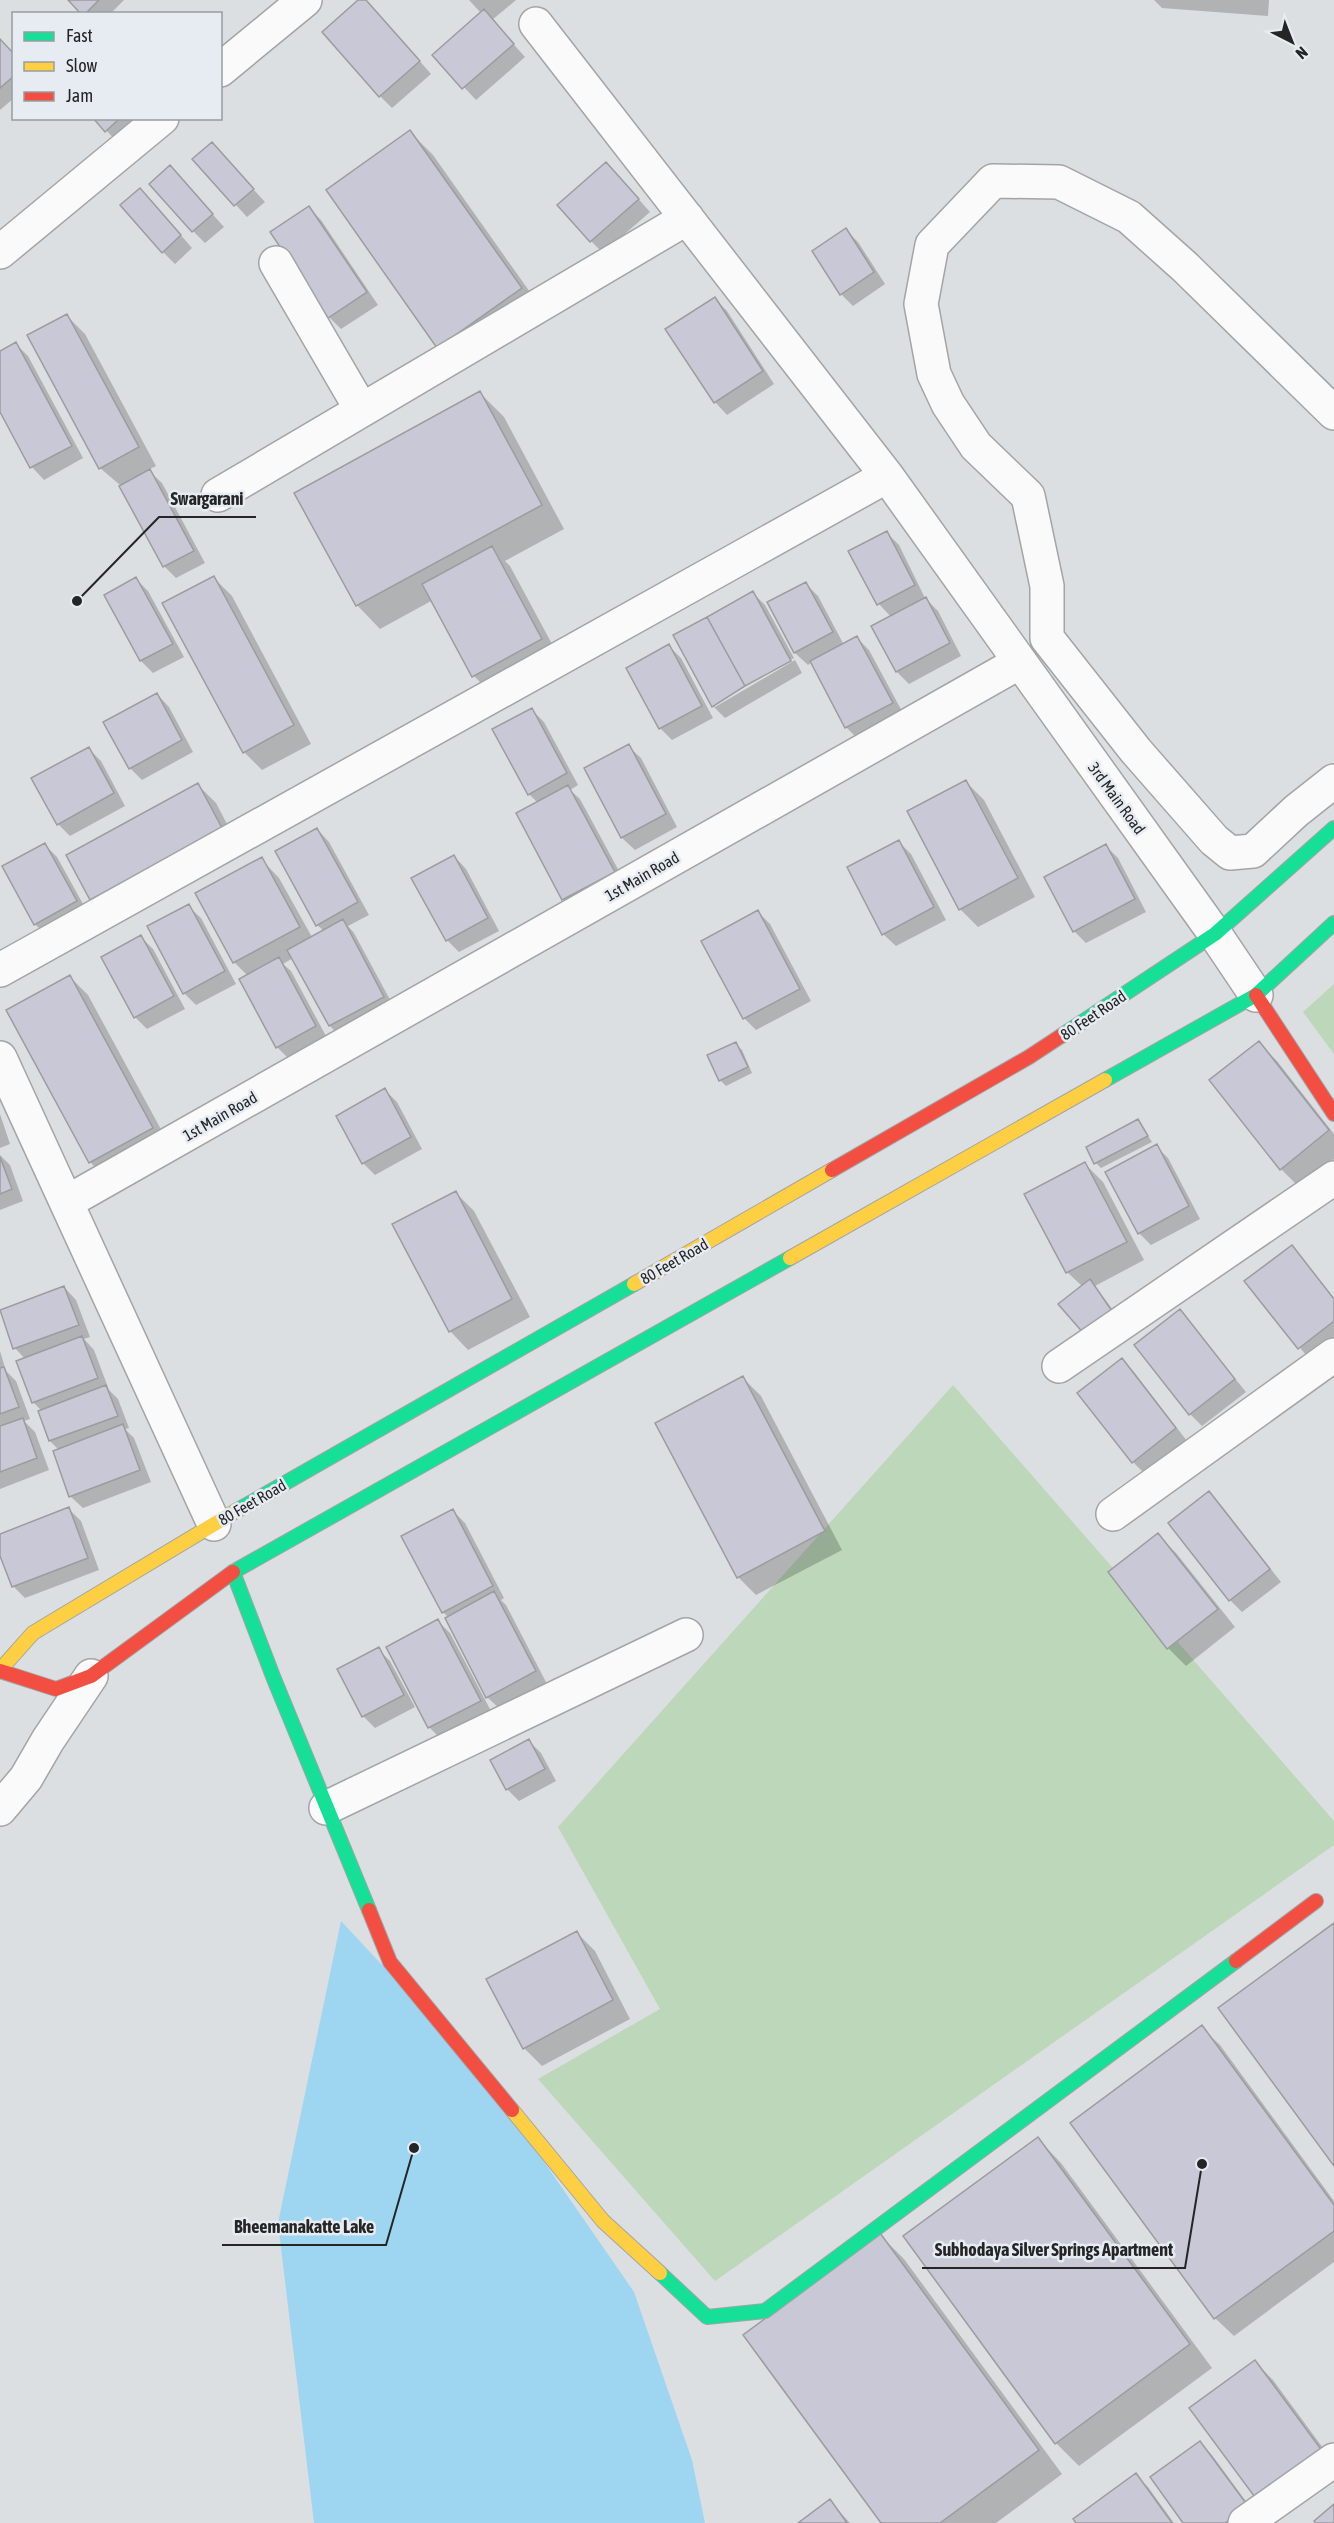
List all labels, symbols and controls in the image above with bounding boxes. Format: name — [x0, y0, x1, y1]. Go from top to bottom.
legend — [12, 12, 222, 120]
north arrow — [1262, 12, 1322, 72]
text: Fast — [66, 25, 93, 46]
text: N — [1293, 43, 1312, 63]
text: Slow — [66, 55, 97, 76]
text: Jam — [66, 85, 93, 106]
callout: Swargarani — [159, 481, 256, 517]
text: Swargarani — [170, 488, 244, 509]
street label: 3rd Main Road — [1085, 759, 1149, 837]
street label: 1st Main Road — [602, 848, 682, 904]
street label: 80 Feet Road — [1057, 987, 1129, 1043]
street label: 1st Main Road — [180, 1088, 260, 1144]
street label: 80 Feet Road — [637, 1234, 711, 1288]
street label: 80 Feet Road — [215, 1475, 289, 1529]
callout: Bheemanakatte Lake — [222, 2209, 386, 2245]
text: Bheemanakatte Lake — [234, 2216, 374, 2237]
callout: Subhodaya Silver Springs Apartment — [922, 2232, 1185, 2268]
text: Subhodaya Silver Springs Apartment — [935, 2239, 1174, 2260]

